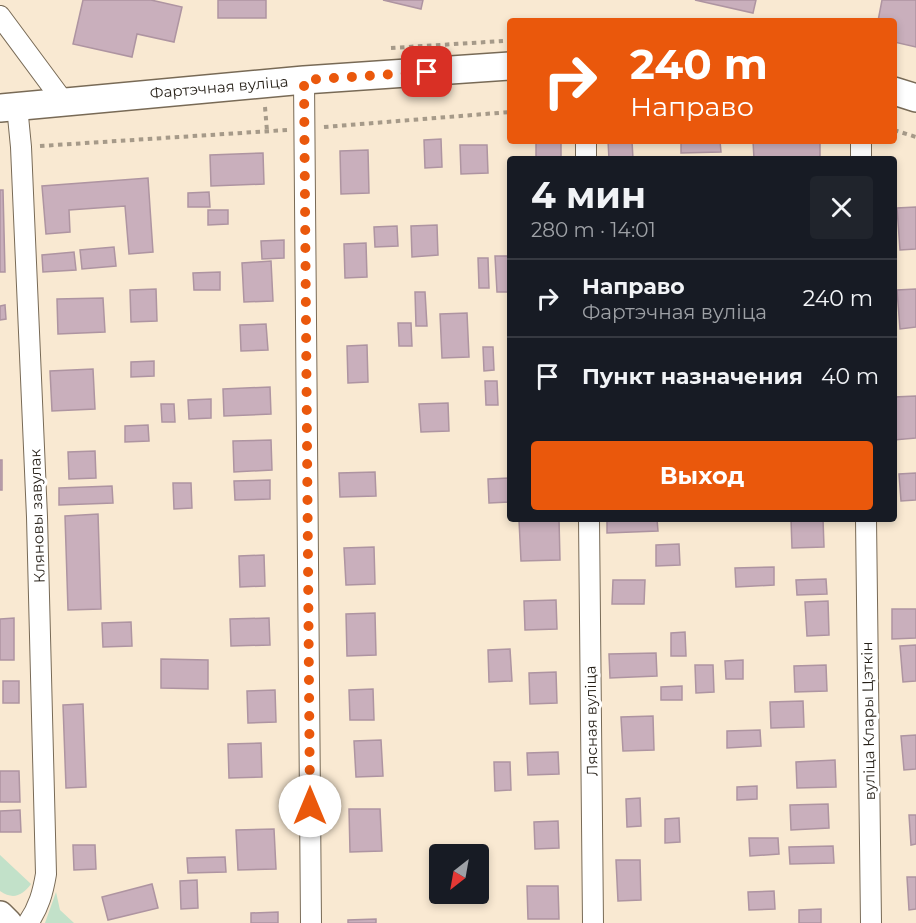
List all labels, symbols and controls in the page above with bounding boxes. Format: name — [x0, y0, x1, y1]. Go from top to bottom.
text: 240 m — [630, 38, 768, 90]
icon: right — [531, 42, 609, 120]
pin — [401, 46, 452, 97]
icon: arrive — [410, 55, 443, 88]
street label: Фартэчная вуліца — [149, 71, 289, 103]
text: Направо — [630, 90, 754, 123]
text: 4 мин — [531, 173, 646, 217]
button: close — [810, 176, 873, 239]
text: 280 m · 14:01 — [531, 218, 656, 242]
text: Направо — [582, 273, 685, 300]
icon: right — [531, 282, 564, 315]
text: 240 m — [803, 285, 873, 312]
text: Фартэчная вуліца — [582, 300, 767, 324]
icon: arrive — [531, 360, 564, 393]
text: Пункт назначения — [582, 363, 803, 390]
text: 40 m — [821, 363, 879, 390]
button: Выход — [531, 441, 873, 510]
street label: Кляновы завулак — [25, 448, 49, 583]
street label: вуліца Клары Цэткін — [857, 641, 879, 801]
street label: Лясная вуліца — [581, 665, 601, 777]
position arrow — [278, 774, 342, 838]
north arrow — [429, 844, 489, 904]
map controls — [429, 844, 489, 904]

